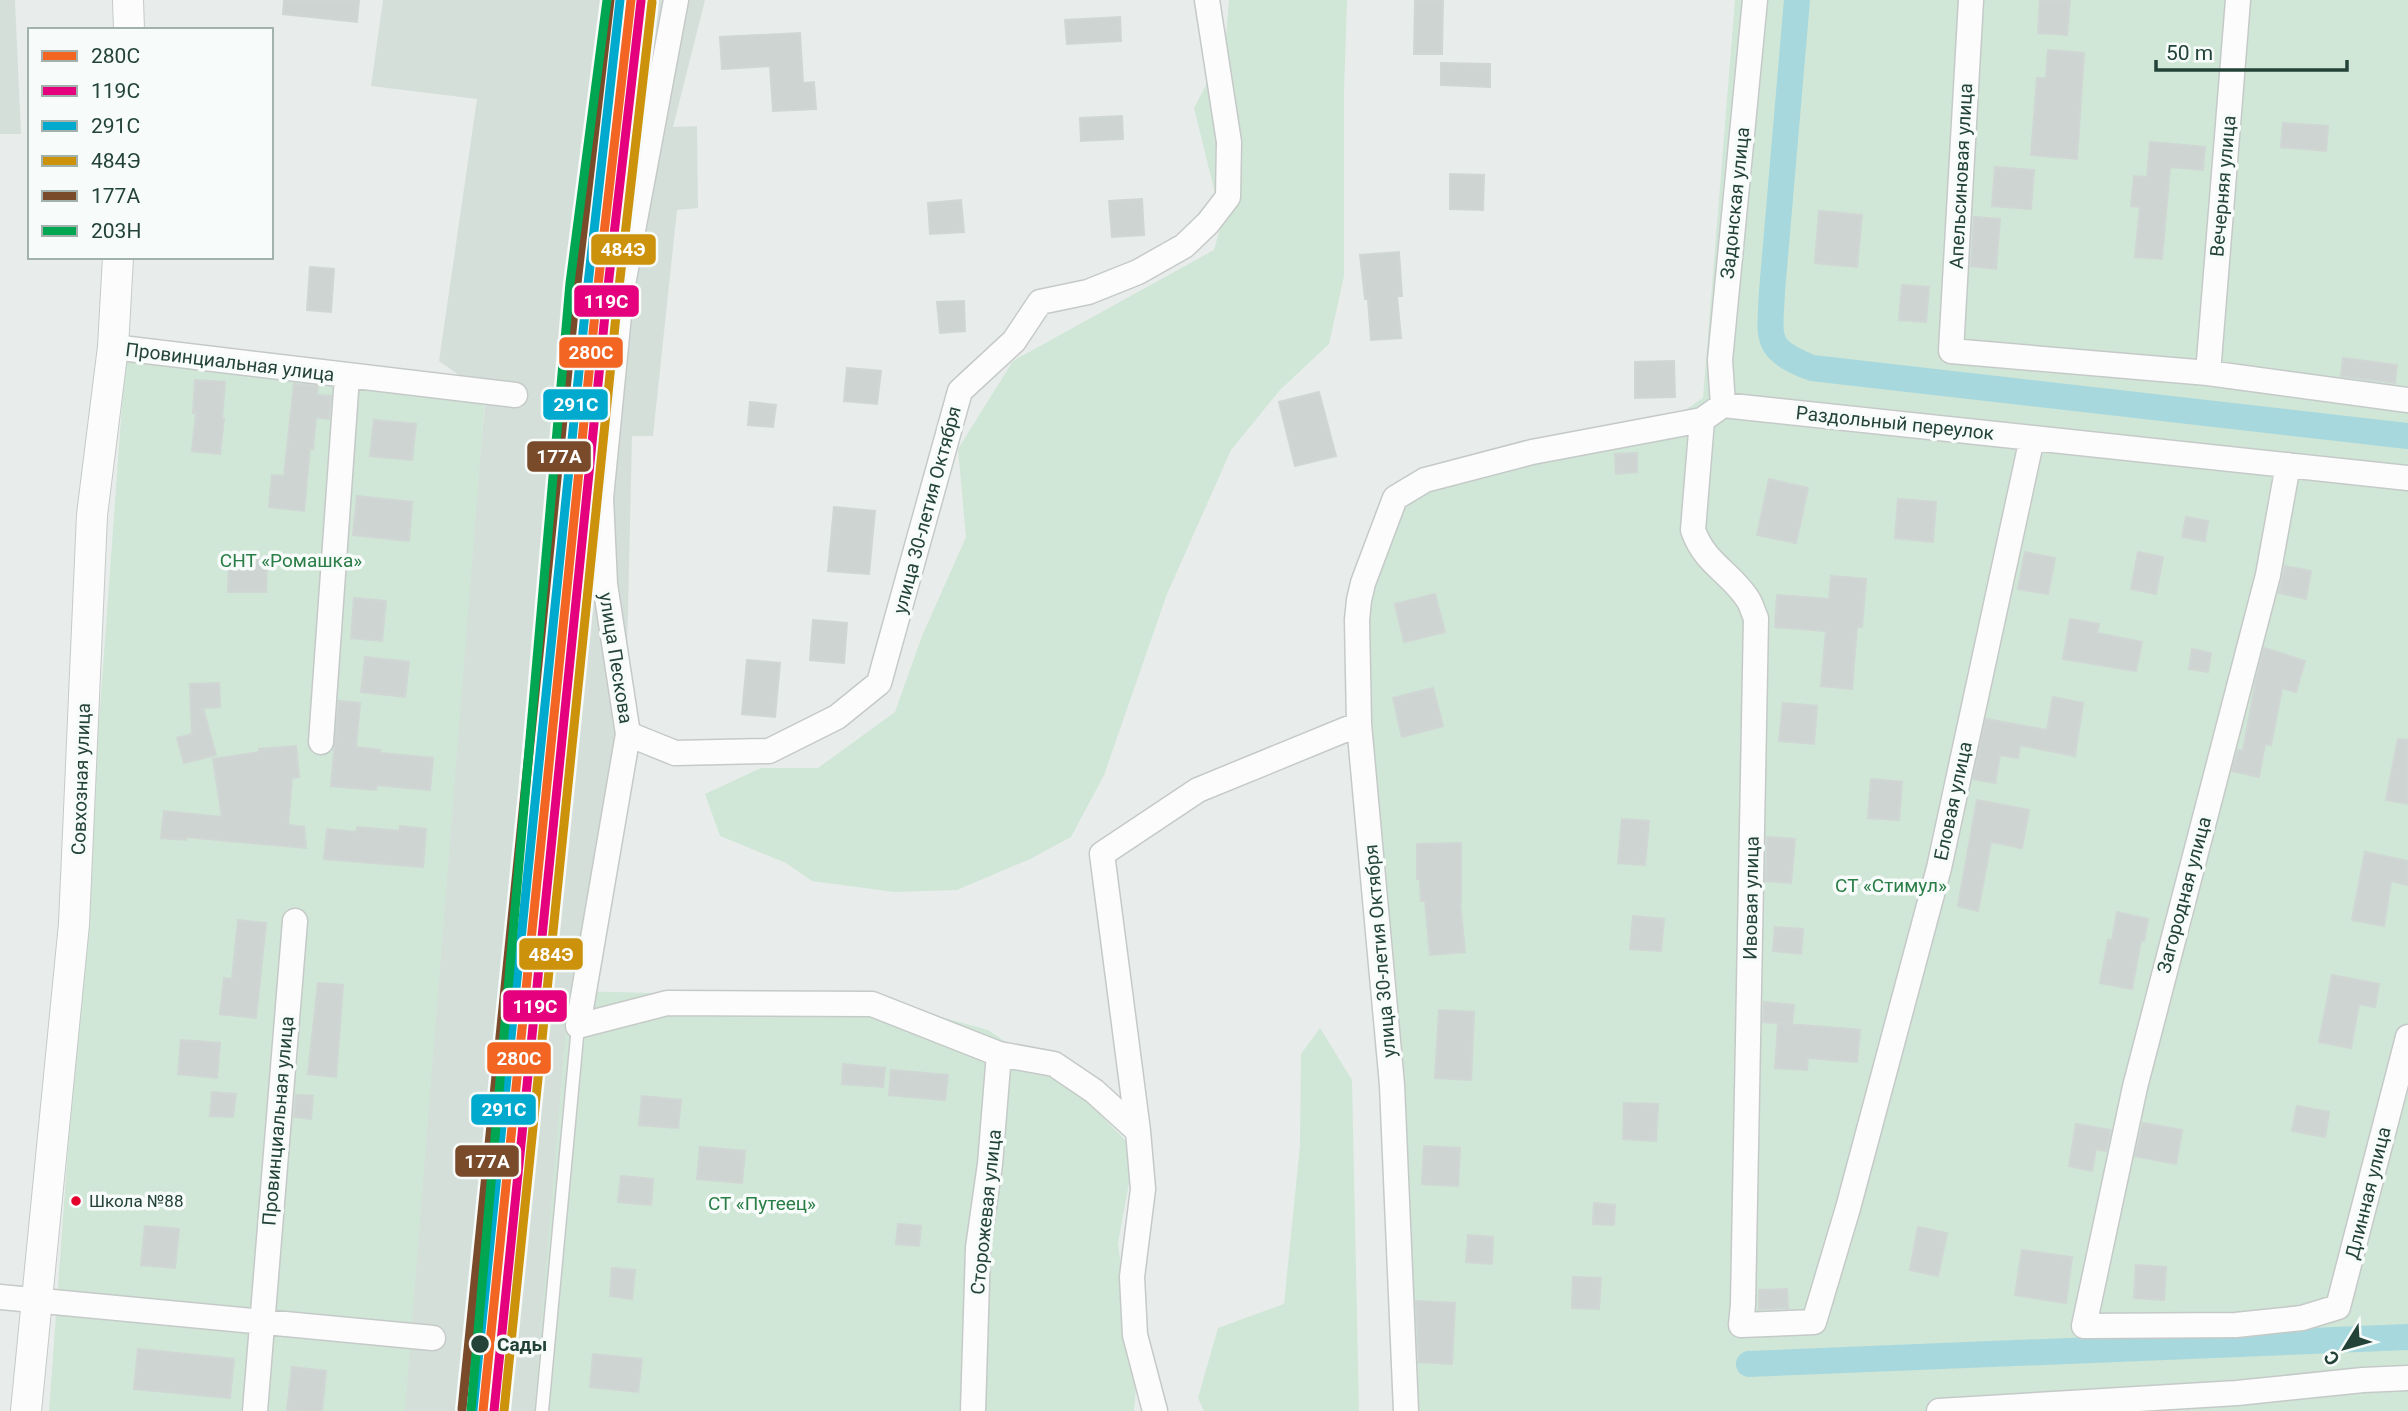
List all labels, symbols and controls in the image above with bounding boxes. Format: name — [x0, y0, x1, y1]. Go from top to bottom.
legend — [28, 28, 273, 259]
scale bar — [2156, 28, 2347, 72]
text: 50 m — [2166, 41, 2213, 65]
text: 280С — [91, 44, 140, 68]
text: 119С — [91, 79, 140, 103]
street label: Апельсиновая улица — [1945, 83, 1977, 269]
text: 291С — [91, 114, 140, 138]
street label: Вечерняя улица — [2205, 114, 2241, 258]
street label: Задонская улица — [1716, 126, 1754, 280]
text: 484Э — [91, 149, 141, 173]
text: 177А — [91, 184, 140, 208]
text: 203Н — [91, 219, 141, 243]
line badge: 484Э — [590, 233, 657, 266]
text: 484Э — [600, 238, 646, 261]
line badge: 119С — [573, 284, 640, 318]
text: 119С — [583, 290, 629, 313]
line badge: 280С — [558, 336, 624, 369]
street label: Провинциальная улица — [124, 338, 336, 386]
text: 280С — [568, 341, 614, 364]
line badge: 291С — [542, 388, 609, 421]
text: 291С — [553, 393, 599, 416]
street label: Раздольный переулок — [1795, 401, 1996, 445]
street label: улица 30-летия Октября — [888, 404, 966, 616]
line badge: 177А — [526, 440, 592, 473]
text: 177А — [536, 445, 582, 468]
park label: СНТ «Ромашка» — [220, 549, 362, 572]
street label: улица Пескова — [594, 591, 638, 725]
street label: Совхозная улица — [67, 702, 95, 856]
street label: Еловая улица — [1929, 739, 1977, 863]
street label: Загородная улица — [2152, 814, 2216, 976]
street label: Ивовая улица — [1738, 836, 1764, 960]
street label: улица 30-летия Октября — [1359, 843, 1401, 1059]
park label: СТ «Стимул» — [1835, 874, 1947, 897]
line badge: 484Э — [518, 937, 584, 971]
text: 484Э — [528, 943, 574, 966]
line badge: 119С — [502, 989, 568, 1023]
text: 119С — [512, 995, 558, 1018]
street label: Провинциальная улица — [257, 1015, 299, 1227]
line badge: 280С — [486, 1041, 552, 1075]
text: 280С — [496, 1047, 542, 1070]
line badge: 291С — [470, 1093, 537, 1126]
text: 291С — [481, 1098, 527, 1121]
street label: Длинная улица — [2340, 1124, 2396, 1262]
street label: Сторожевая улица — [966, 1128, 1006, 1296]
line badge: 177А — [454, 1144, 520, 1178]
text: 177А — [464, 1150, 510, 1173]
place label: Школа №88 — [89, 1191, 183, 1211]
park label: СТ «Путеец» — [708, 1192, 816, 1215]
marker: Школа №88 — [69, 1194, 83, 1208]
north arrow — [2310, 1313, 2380, 1383]
marker: Сады — [469, 1333, 491, 1355]
place label: Сады — [497, 1333, 547, 1356]
text: С — [2319, 1346, 2345, 1370]

